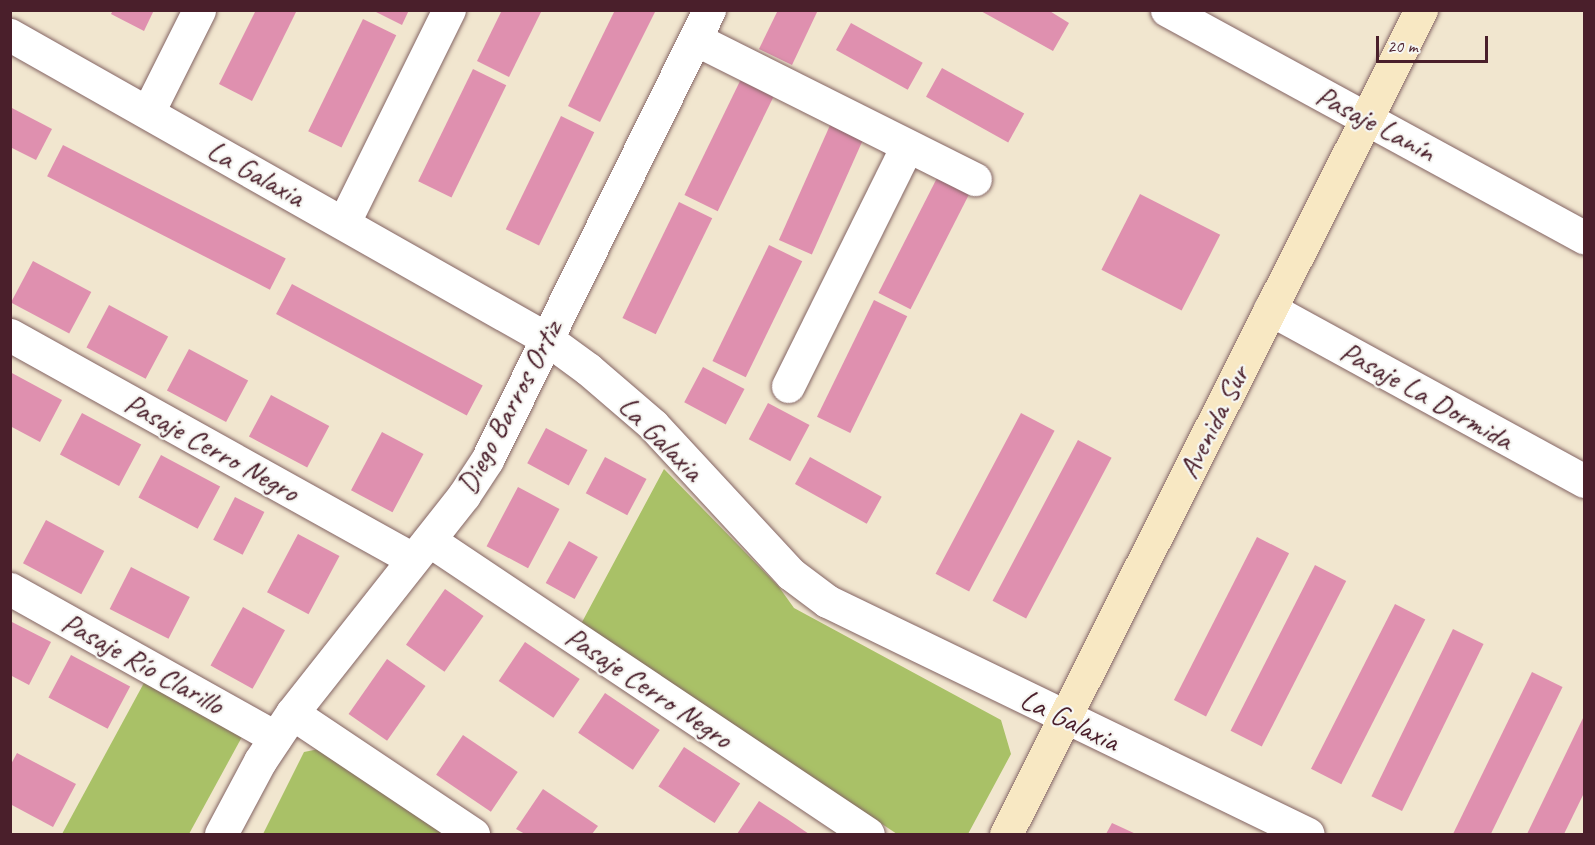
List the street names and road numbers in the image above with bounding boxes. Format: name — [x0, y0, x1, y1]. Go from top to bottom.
street label: Pasaje Lanín — [1310, 77, 1442, 169]
street label: La Galaxia — [200, 131, 312, 215]
street label: Diego Barros Ortiz — [448, 314, 570, 500]
street label: Pasaje La Dormida — [1335, 333, 1519, 457]
street label: Avenida Sur — [1170, 360, 1256, 484]
street label: Pasaje Cerro Negro — [118, 384, 306, 510]
street label: La Galaxia — [610, 387, 712, 489]
street label: Pasaje Río Clarillo — [55, 604, 231, 722]
street label: Pasaje Cerro Negro — [558, 618, 740, 756]
street label: La Galaxia — [1014, 680, 1126, 760]

